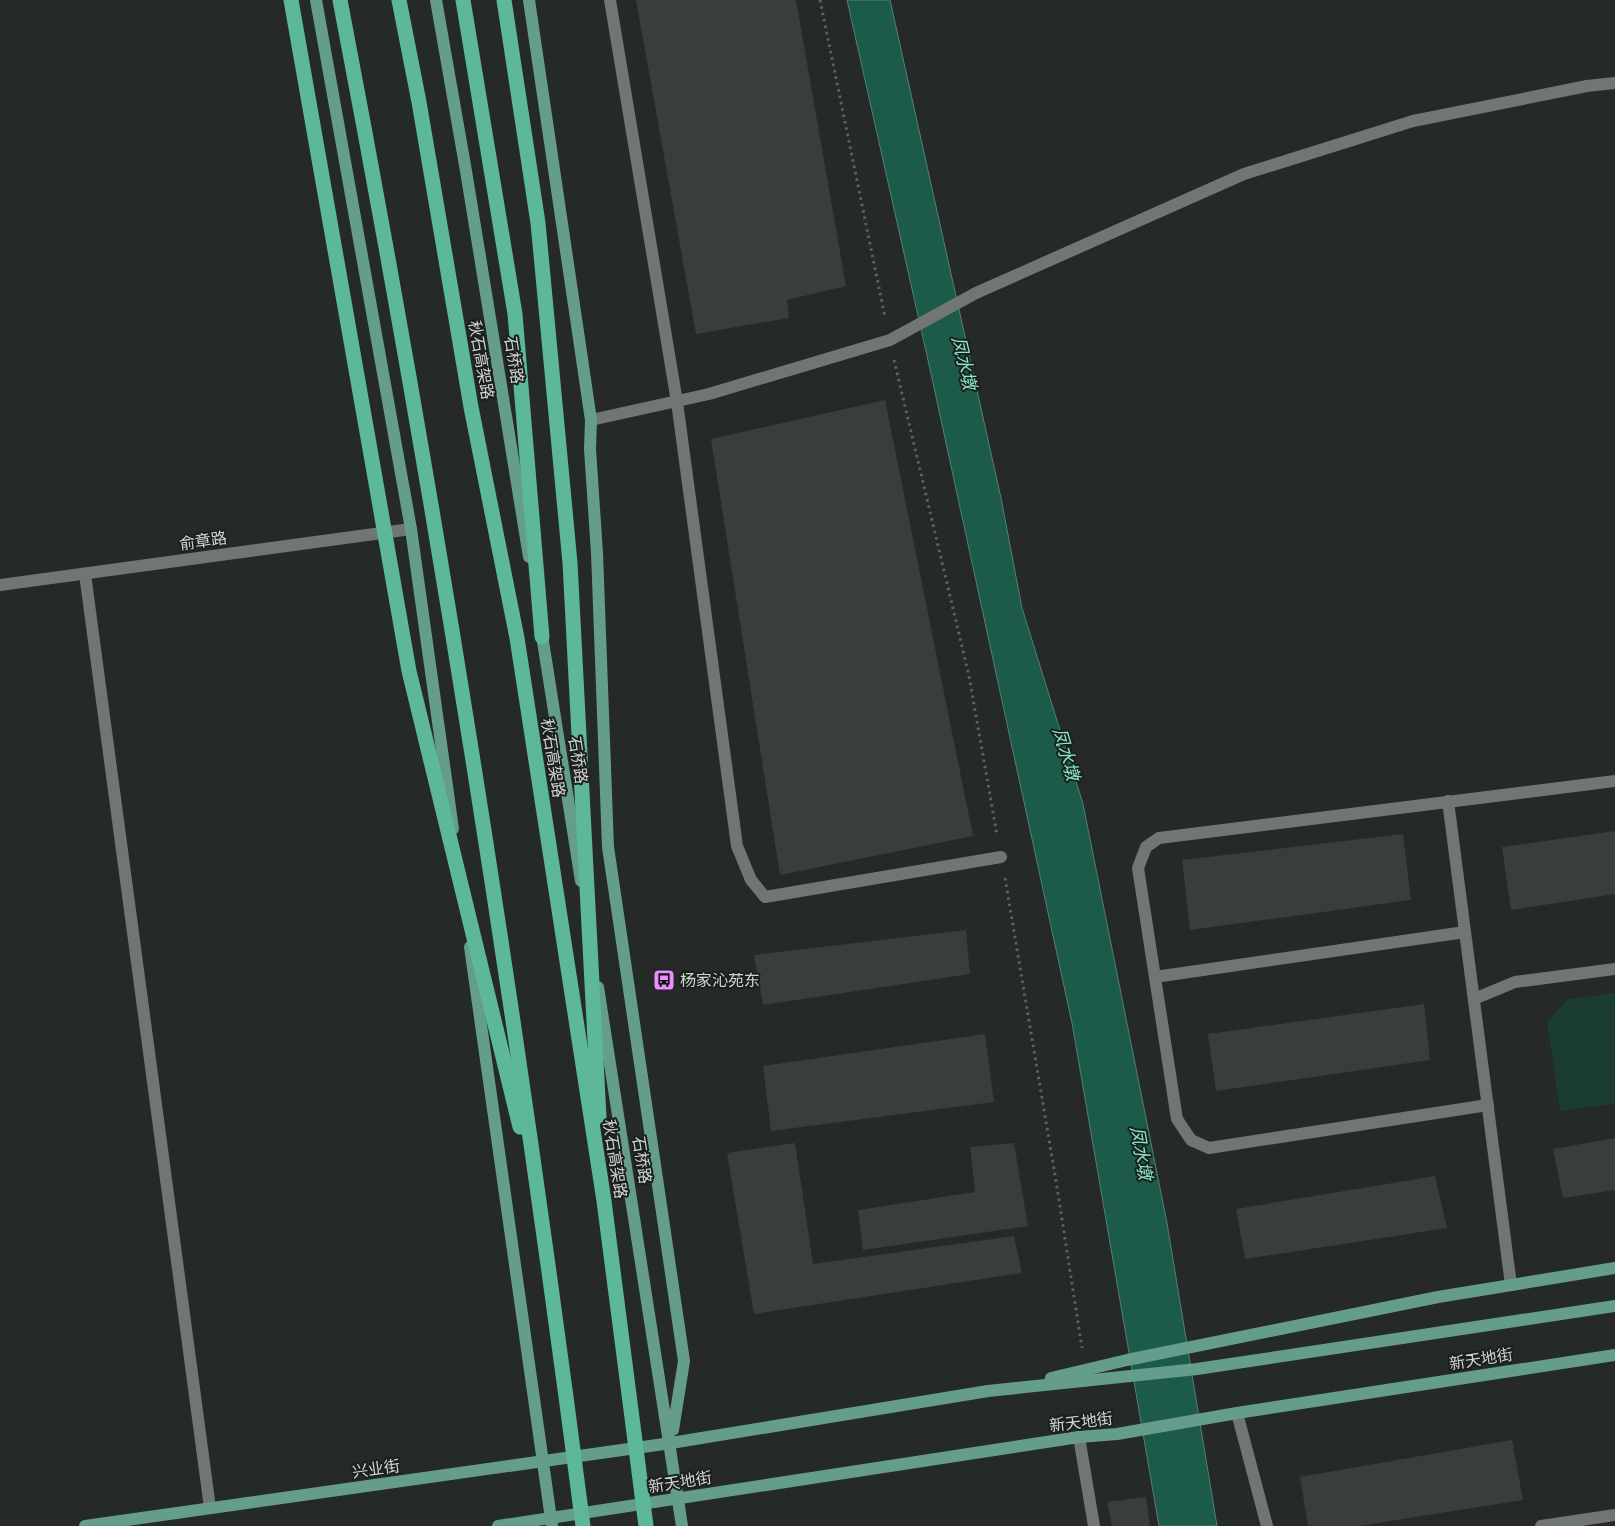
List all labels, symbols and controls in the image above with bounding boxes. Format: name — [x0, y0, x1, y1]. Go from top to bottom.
street label: 秋石高架路 — [465, 319, 497, 401]
water label: 凤水墩 — [947, 334, 981, 395]
street label: 石桥路 — [501, 335, 527, 385]
street label: 俞章路 — [178, 528, 228, 554]
street label: 秋石高架路 — [537, 717, 569, 799]
water label: 凤水墩 — [1048, 725, 1085, 786]
street label: 石桥路 — [565, 735, 591, 785]
bus stop icon: 杨家沁苑东 — [652, 968, 676, 992]
place label: 杨家沁苑东 — [680, 971, 760, 990]
street label: 秋石高架路 — [599, 1118, 631, 1200]
water label: 凤水墩 — [1125, 1125, 1157, 1184]
street label: 石桥路 — [629, 1135, 655, 1185]
street label: 新天地街 — [1448, 1345, 1514, 1373]
street label: 新天地街 — [1048, 1409, 1114, 1435]
street label: 兴业街 — [351, 1456, 401, 1482]
street label: 新天地街 — [647, 1468, 713, 1496]

